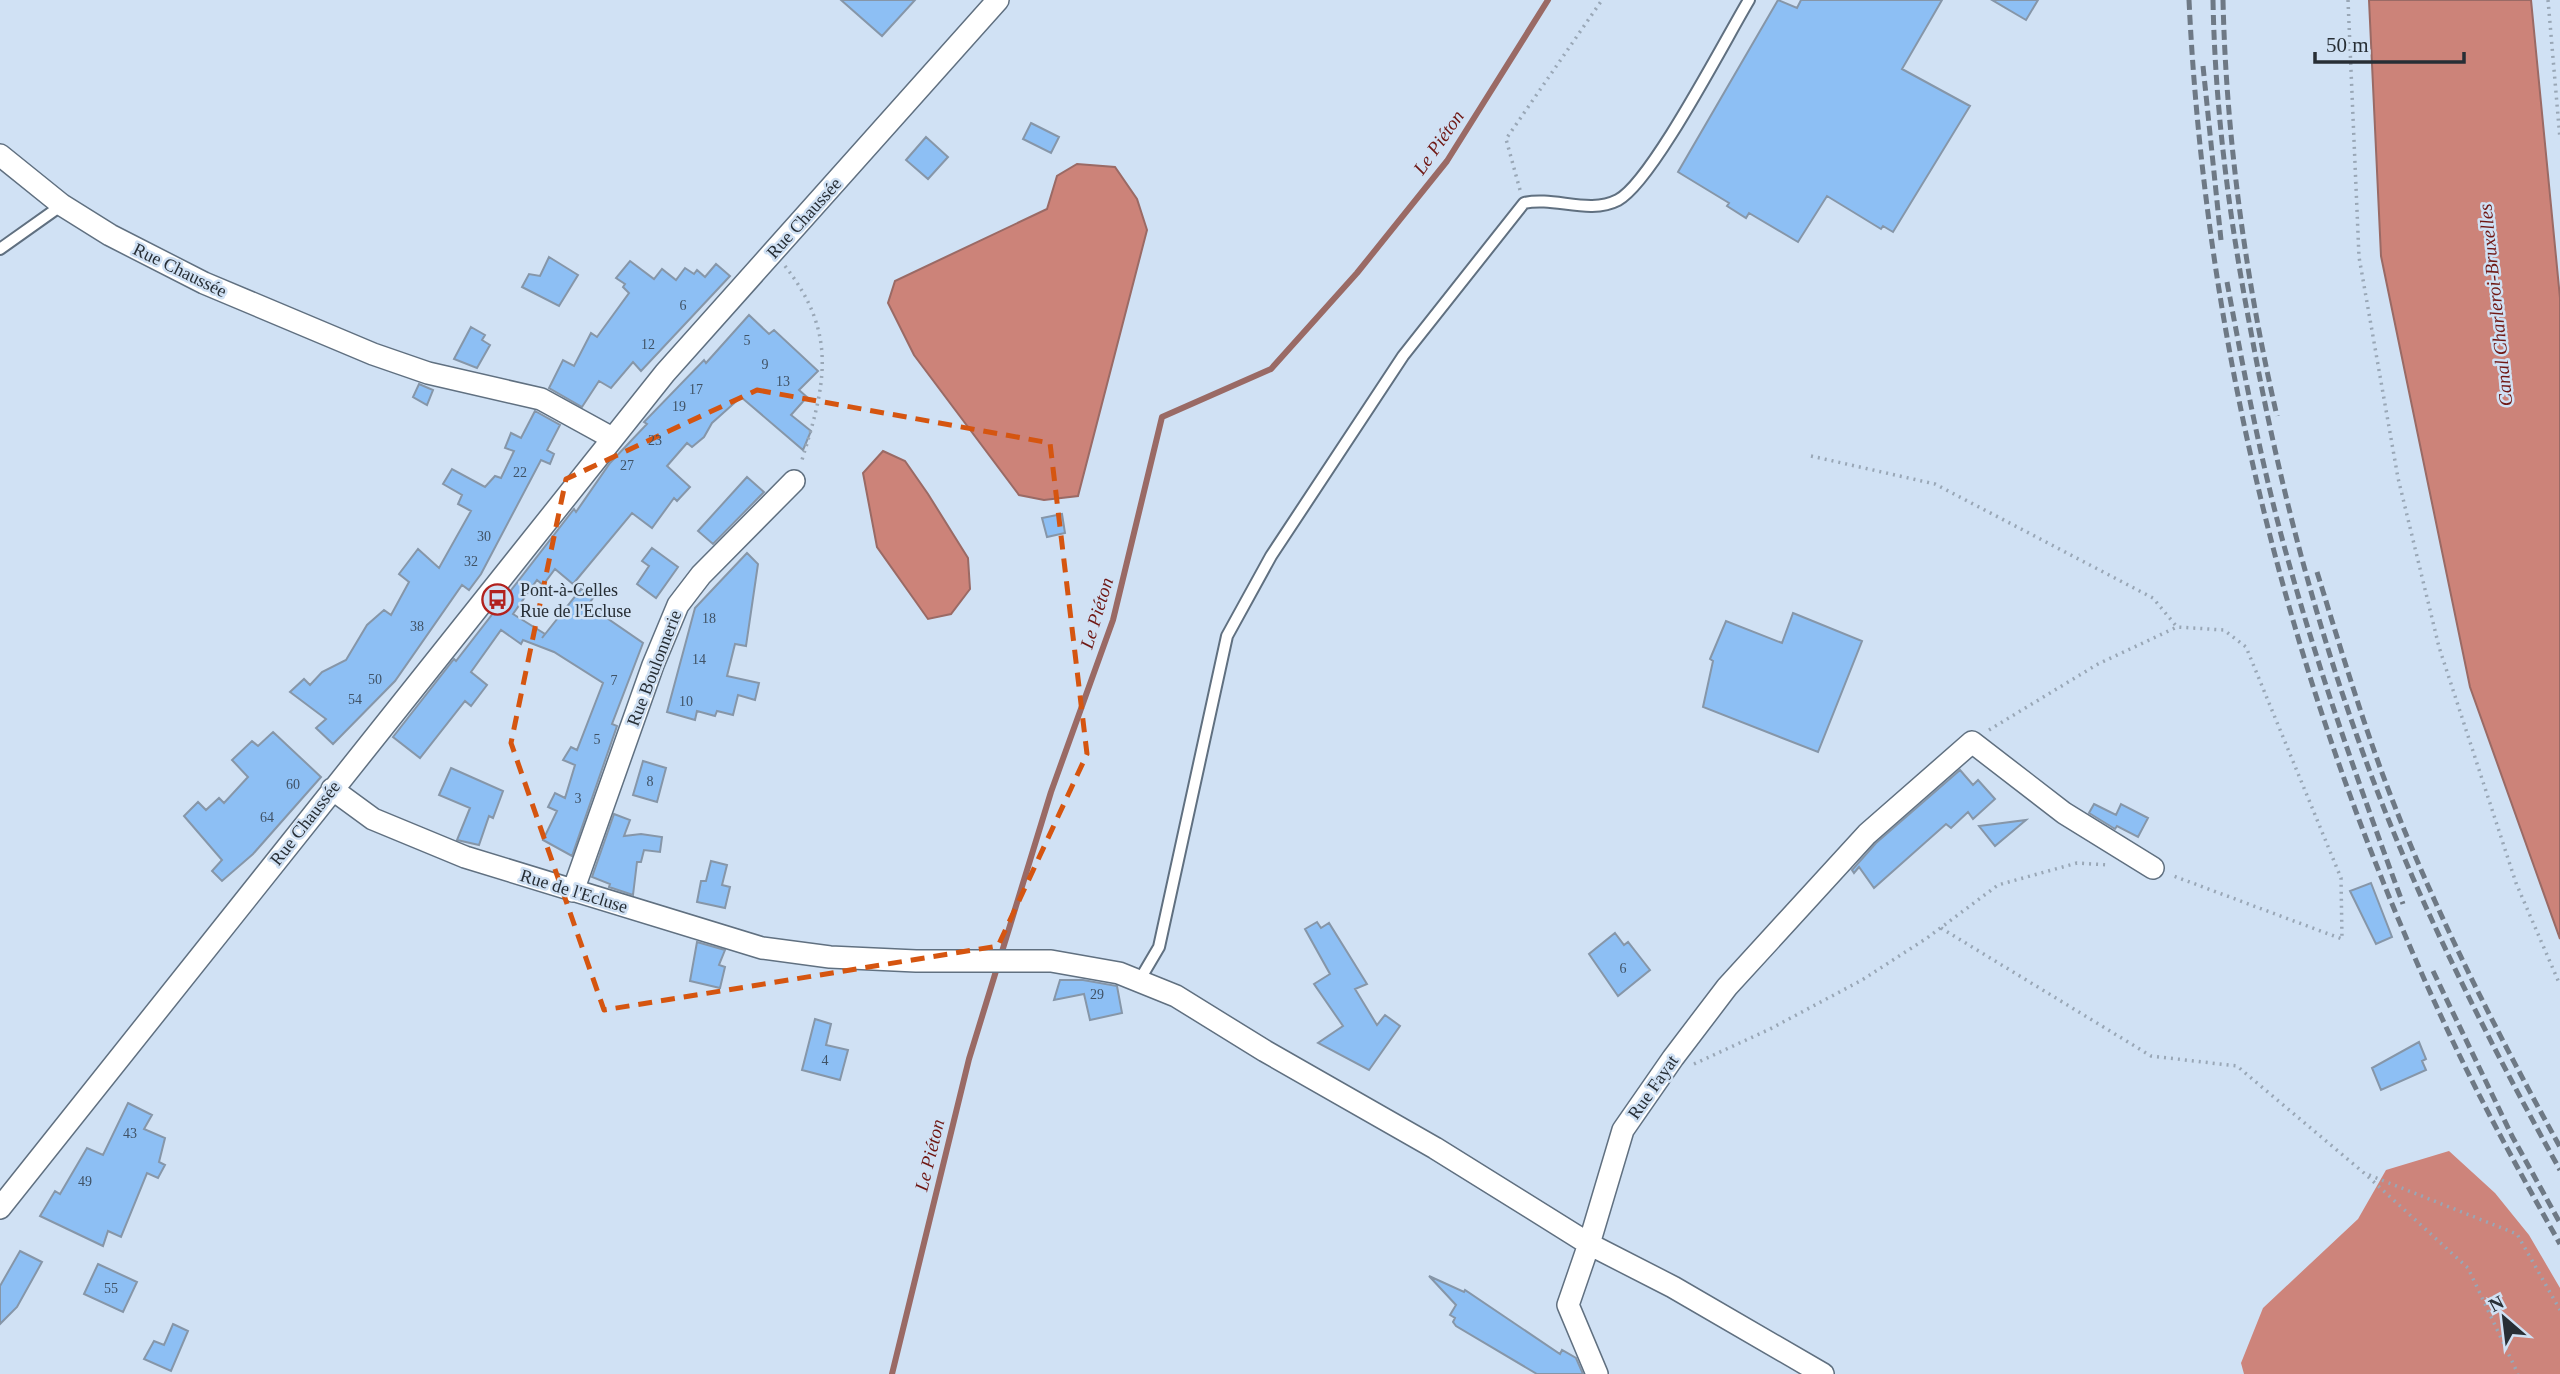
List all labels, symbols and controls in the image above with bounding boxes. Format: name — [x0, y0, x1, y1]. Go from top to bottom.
scale bar — [2315, 21, 2464, 65]
text: 50 m — [2326, 33, 2369, 57]
water label: Le Piéton — [1408, 106, 1468, 179]
street label: Rue Chaussée — [763, 174, 845, 262]
water label: Canal Charleroi-Bruxelles — [2474, 203, 2517, 407]
street label: Rue Chaussée — [130, 239, 230, 301]
house number: 6 — [680, 298, 687, 313]
house number: 5 — [744, 333, 751, 348]
house number: 12 — [641, 337, 655, 352]
house number: 9 — [762, 357, 769, 372]
house number: 13 — [776, 374, 790, 389]
house number: 17 — [689, 382, 703, 397]
house number: 19 — [672, 399, 686, 414]
house number: 23 — [648, 433, 662, 448]
house number: 27 — [620, 458, 634, 473]
house number: 22 — [513, 465, 527, 480]
house number: 30 — [477, 529, 491, 544]
house number: 32 — [464, 554, 478, 569]
water label: Le Piéton — [1075, 575, 1117, 652]
place label: Pont-à-Celles Rue de l'Ecluse — [520, 580, 631, 621]
bus stop icon: Pont-à-Celles Rue de l'Ecluse — [480, 583, 514, 617]
street label: Rue Boulonnerie — [623, 607, 685, 729]
house number: 18 — [702, 611, 716, 626]
house number: 38 — [410, 619, 424, 634]
house number: 14 — [692, 652, 706, 667]
house number: 50 — [368, 672, 382, 687]
house number: 7 — [611, 673, 618, 688]
house number: 54 — [348, 692, 362, 707]
house number: 10 — [679, 694, 693, 709]
house number: 5 — [594, 732, 601, 747]
house number: 8 — [647, 774, 654, 789]
street label: Rue Chaussée — [266, 777, 344, 869]
house number: 60 — [286, 777, 300, 792]
house number: 3 — [575, 791, 582, 806]
house number: 64 — [260, 810, 274, 825]
street label: Rue de l'Ecluse — [518, 865, 630, 917]
house number: 6 — [1620, 961, 1627, 976]
house number: 29 — [1090, 987, 1104, 1002]
street label: Rue Fayat — [1624, 1051, 1682, 1123]
house number: 4 — [822, 1053, 829, 1068]
water label: Le Piéton — [910, 1117, 949, 1194]
house number: 43 — [123, 1126, 137, 1141]
house number: 49 — [78, 1174, 92, 1189]
house number: 55 — [104, 1281, 118, 1296]
north arrow — [2469, 1283, 2539, 1353]
text: N — [2485, 1291, 2507, 1316]

